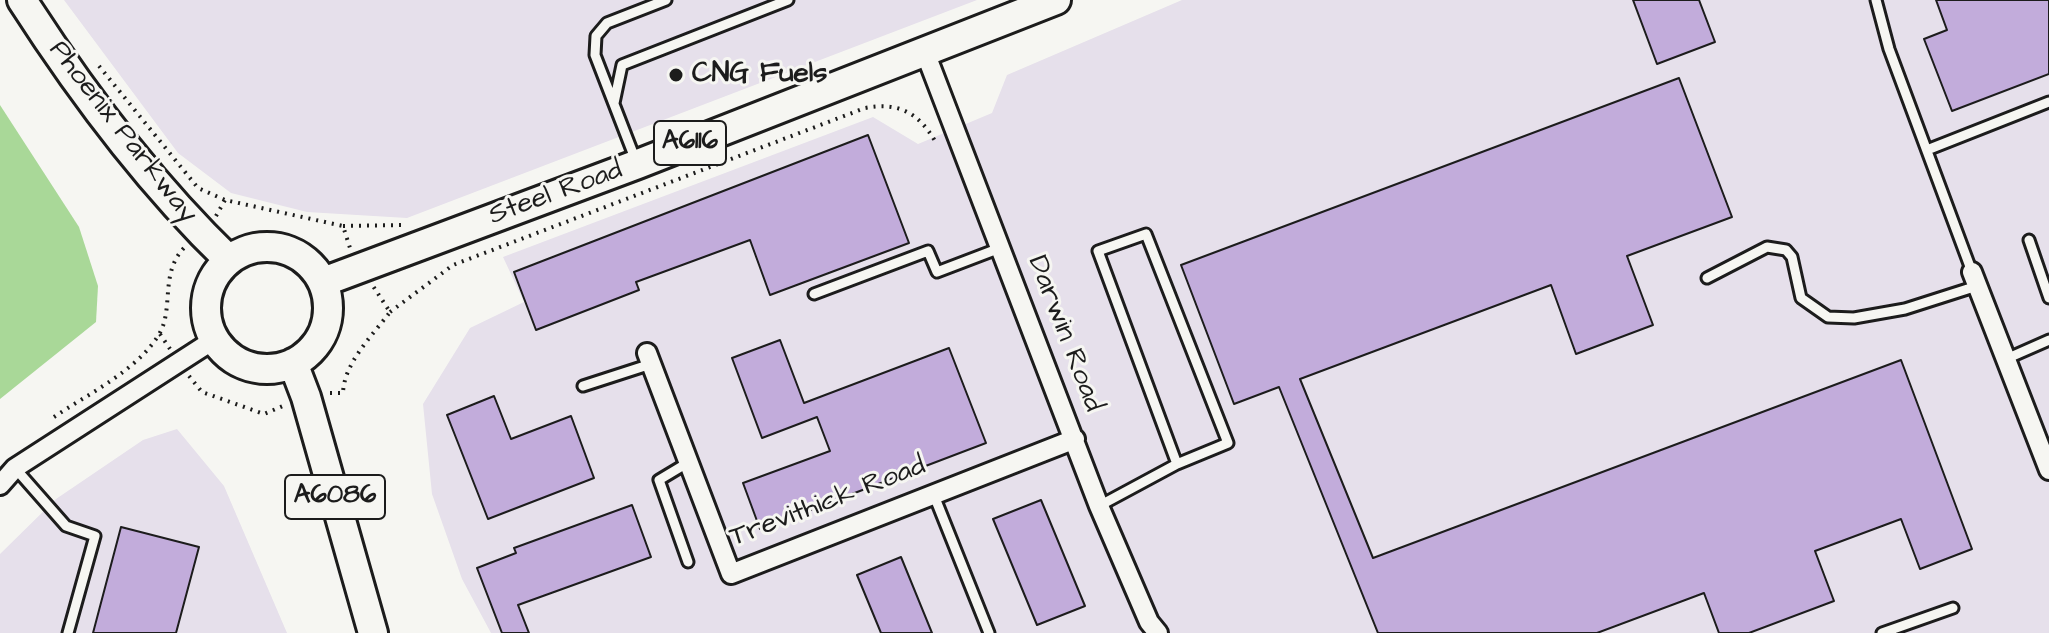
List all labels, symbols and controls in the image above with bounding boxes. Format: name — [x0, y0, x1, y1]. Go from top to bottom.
street label: Phoenix Parkway — [40, 35, 204, 231]
place label: CNG Fuels — [692, 58, 827, 92]
marker: CNG Fuels — [667, 66, 685, 84]
road number: A6116 — [654, 121, 726, 165]
street label: Steel Road — [485, 154, 627, 234]
street label: Darwin Road — [1019, 251, 1109, 417]
street label: Trevithick Road — [726, 450, 930, 556]
road number: A6086 — [285, 475, 385, 519]

